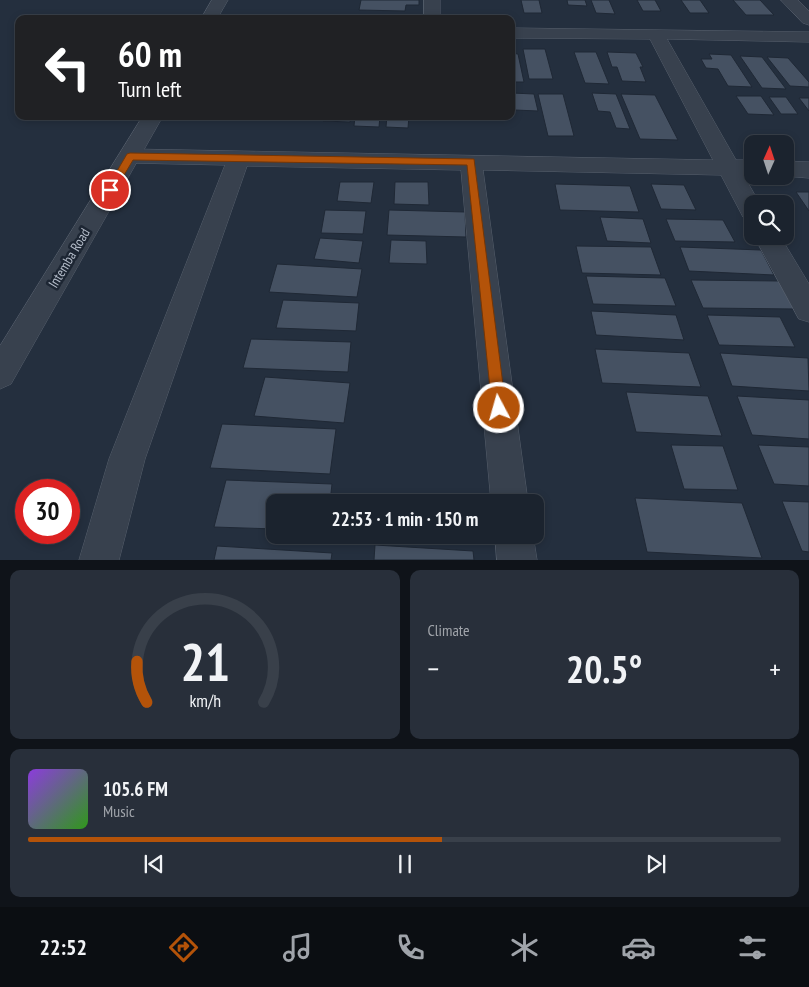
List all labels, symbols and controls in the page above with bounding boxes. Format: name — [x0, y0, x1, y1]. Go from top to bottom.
text: 60 m — [118, 31, 182, 77]
icon: left — [35, 35, 100, 100]
text: Turn left — [118, 75, 182, 103]
north arrow — [744, 135, 794, 185]
map controls — [744, 135, 794, 245]
pin — [89, 169, 131, 211]
icon: arrive — [96, 176, 124, 204]
button: search — [744, 195, 794, 245]
street label: Intemba Road — [44, 225, 94, 291]
position arrow — [472, 381, 524, 433]
speed limit sign: 30 — [15, 479, 80, 544]
text: 22:53 · 1 min · 150 m — [332, 507, 478, 531]
text: Climate — [428, 620, 470, 640]
text: 21 — [180, 628, 230, 695]
text: 20.5° — [566, 644, 642, 693]
text: − — [428, 650, 439, 687]
text: + — [769, 650, 781, 687]
text: km/h — [189, 689, 221, 712]
text: 105.6 FM — [103, 777, 168, 801]
text: Music — [103, 801, 135, 821]
icon: previous — [140, 850, 168, 878]
icon: pause — [391, 850, 419, 878]
icon: next — [642, 850, 670, 878]
icon: directions — [166, 930, 201, 965]
icon: music — [280, 930, 315, 965]
icon: phone — [393, 930, 428, 965]
icon: climate — [507, 930, 542, 965]
icon: car — [621, 930, 656, 965]
icon: filters — [735, 930, 770, 965]
text: 22:52 — [39, 933, 87, 961]

